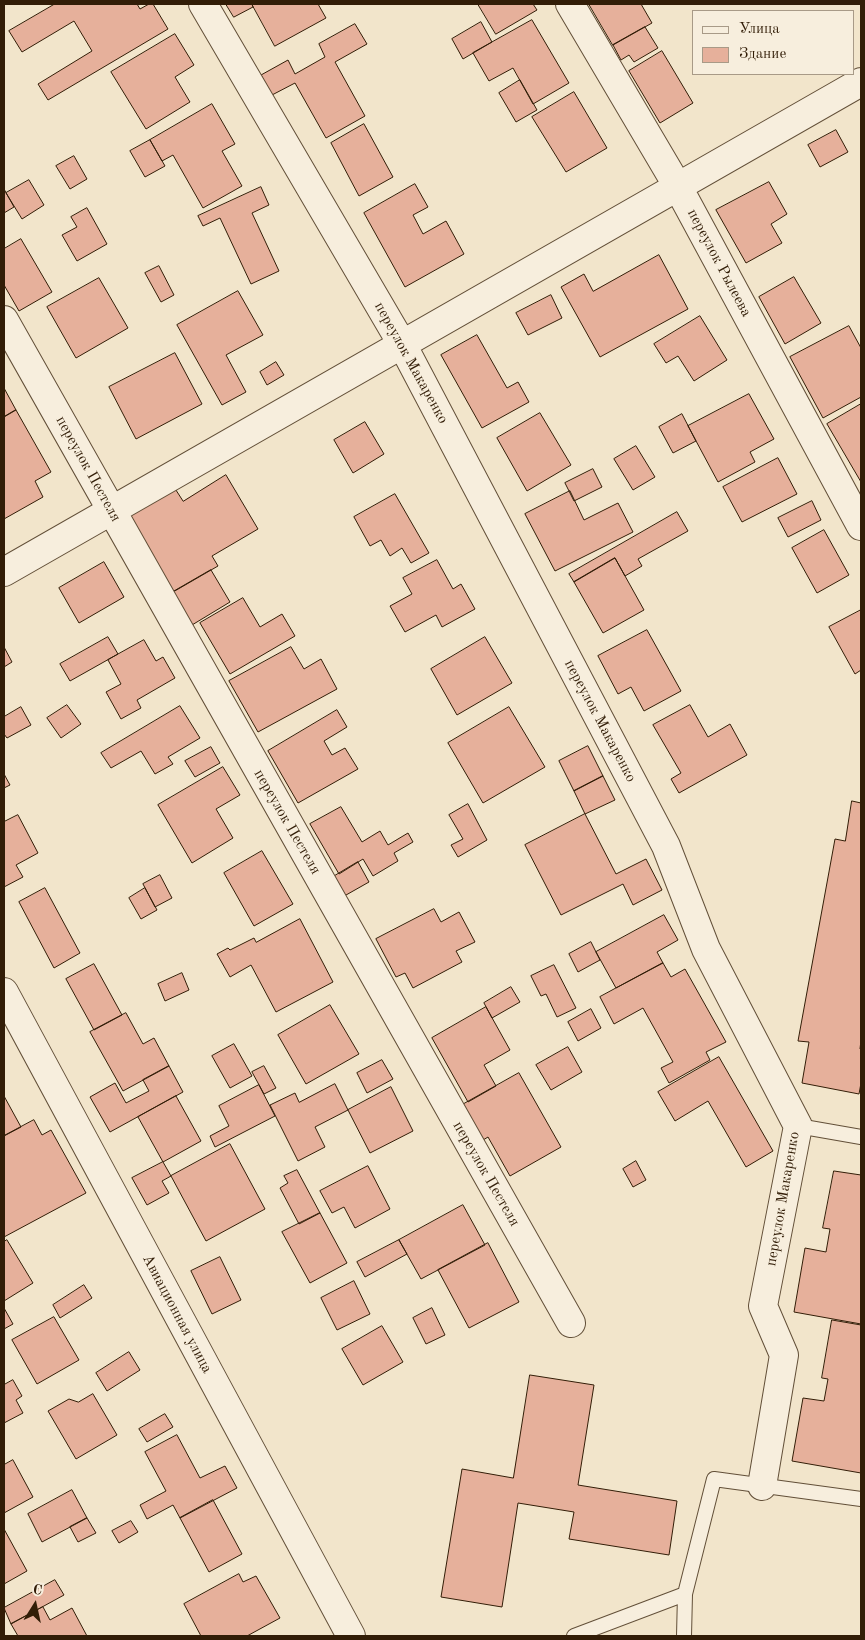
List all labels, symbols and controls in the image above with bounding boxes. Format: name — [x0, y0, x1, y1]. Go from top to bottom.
legend — [692, 10, 855, 75]
text: Улица — [739, 22, 780, 37]
text: Здание — [739, 47, 786, 62]
street label: переулок Рылеева — [683, 206, 755, 320]
street label: переулок Макаренко — [370, 299, 452, 427]
street label: переулок Пестеля — [51, 413, 125, 525]
street label: переулок Макаренко — [560, 657, 640, 785]
street label: переулок Пестеля — [250, 766, 324, 878]
street label: переулок Пестеля — [449, 1118, 523, 1230]
street label: переулок Макаренко — [762, 1130, 804, 1268]
street label: Авиационная улица — [138, 1251, 216, 1377]
north arrow — [10, 1580, 60, 1630]
text: С — [32, 1583, 43, 1598]

